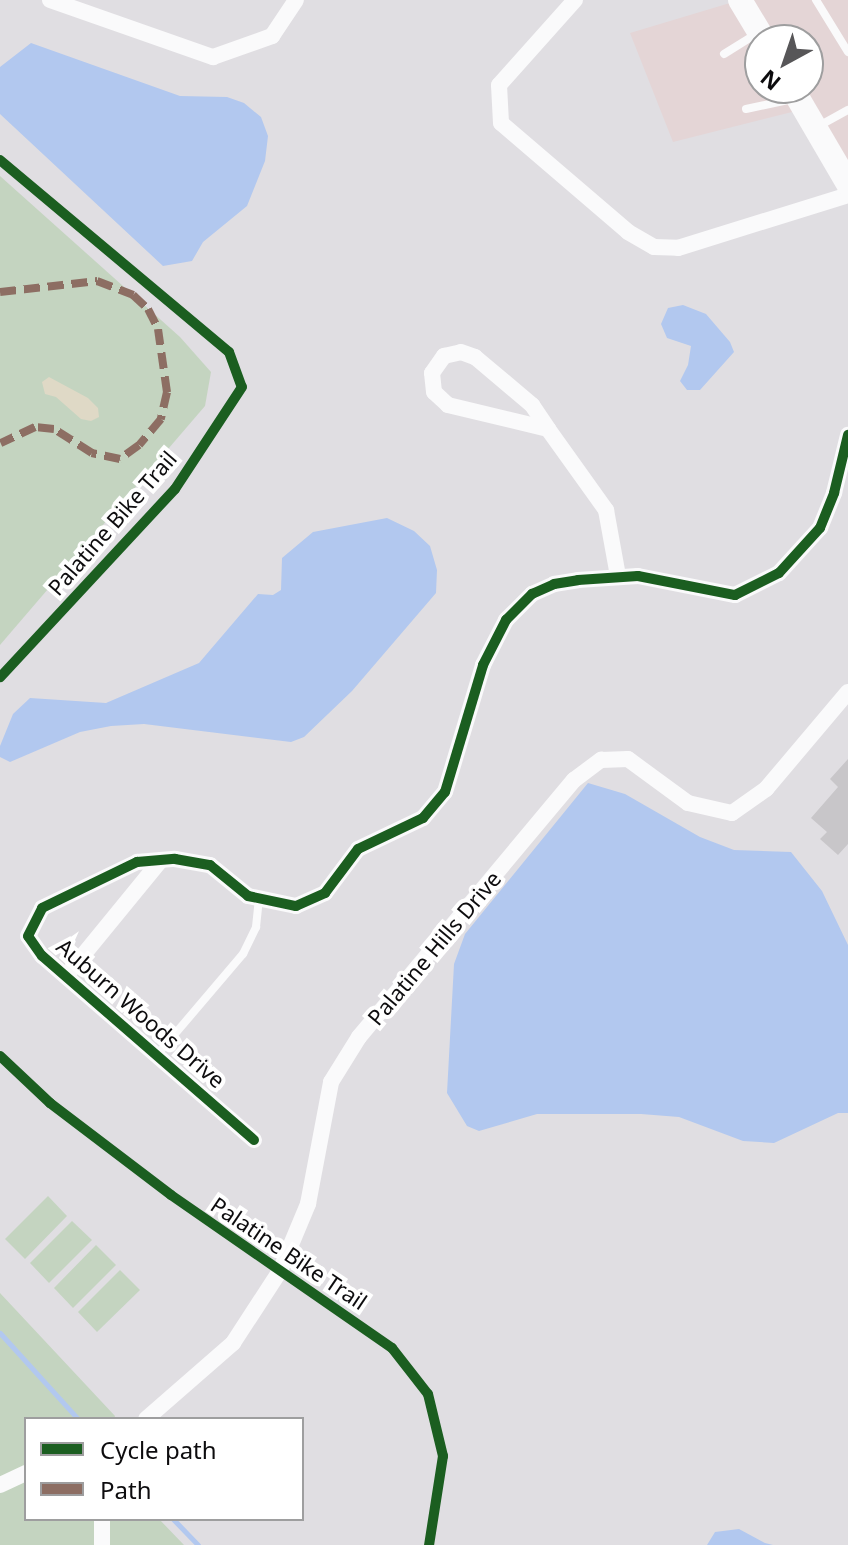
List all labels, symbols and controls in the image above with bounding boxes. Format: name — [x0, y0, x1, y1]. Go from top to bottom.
north arrow — [744, 24, 824, 104]
text: N — [753, 64, 786, 98]
street label: Palatine Bike Trail — [42, 446, 182, 600]
street label: Palatine Hills Drive — [362, 866, 506, 1030]
street label: Auburn Woods Drive — [52, 933, 230, 1093]
street label: Palatine Bike Trail — [206, 1191, 372, 1315]
legend — [24, 1417, 304, 1521]
text: Cycle path — [100, 1433, 217, 1466]
text: Path — [100, 1473, 151, 1506]

